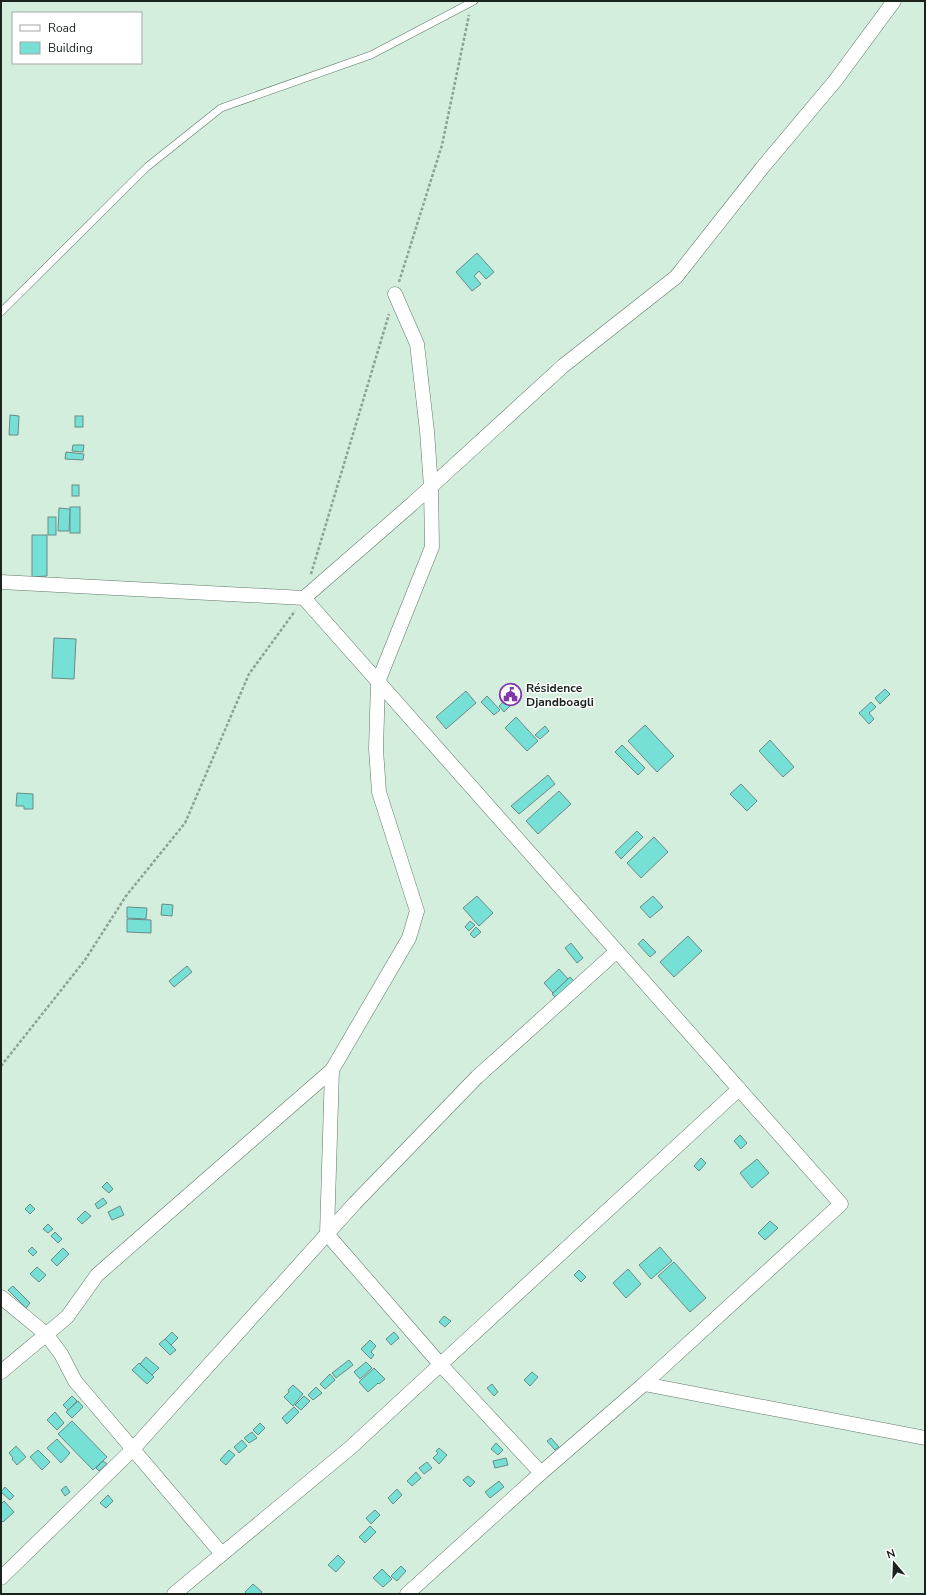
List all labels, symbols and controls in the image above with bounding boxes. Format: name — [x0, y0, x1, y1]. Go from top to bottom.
legend — [12, 12, 142, 64]
text: Road — [48, 20, 76, 36]
text: Building — [48, 40, 93, 56]
place label: Résidence Djandboagli — [526, 680, 594, 710]
public building icon: Résidence Djandboagli — [497, 682, 523, 708]
north arrow — [874, 1543, 914, 1583]
text: N — [885, 1546, 897, 1562]

